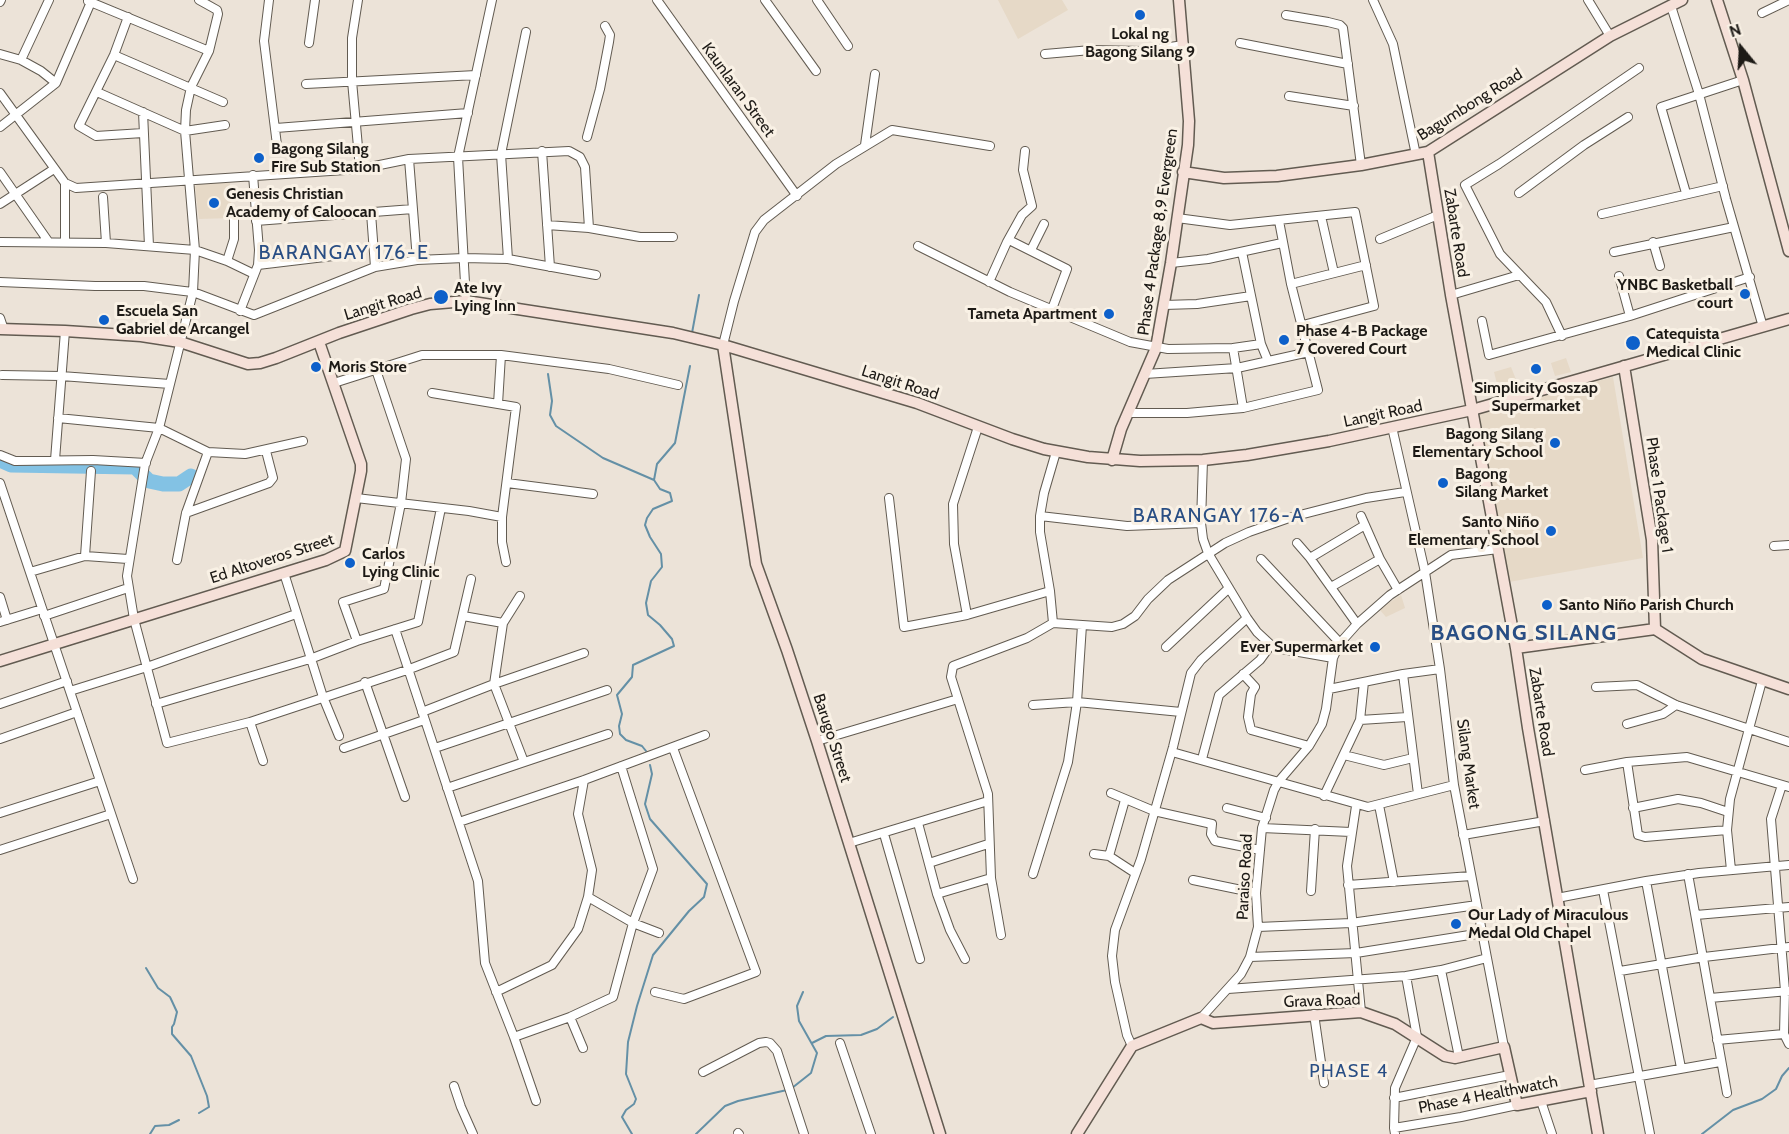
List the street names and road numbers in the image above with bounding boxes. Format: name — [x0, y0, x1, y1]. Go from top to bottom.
street label: Kaunlaran Street — [697, 39, 779, 141]
street label: Bagumbong Road — [1414, 65, 1526, 145]
street label: Phase 4 Package 8,9 Evergreen — [1134, 127, 1182, 337]
street label: Zabarte Road — [1439, 187, 1473, 279]
street label: Langit Road — [342, 283, 424, 325]
street label: Langit Road — [859, 362, 941, 404]
street label: Langit Road — [1342, 396, 1424, 432]
street label: Phase 1 Package 1 — [1641, 436, 1677, 554]
street label: Ed Altoveros Street — [207, 530, 337, 588]
street label: Zabarte Road — [1524, 666, 1558, 758]
street label: Barugo Street — [809, 691, 855, 785]
street label: Silang Market — [1452, 718, 1484, 810]
street label: Paraiso Road — [1233, 833, 1257, 921]
street label: Grava Road — [1283, 990, 1361, 1012]
street label: Phase 4 Healthwatch — [1417, 1072, 1559, 1118]

